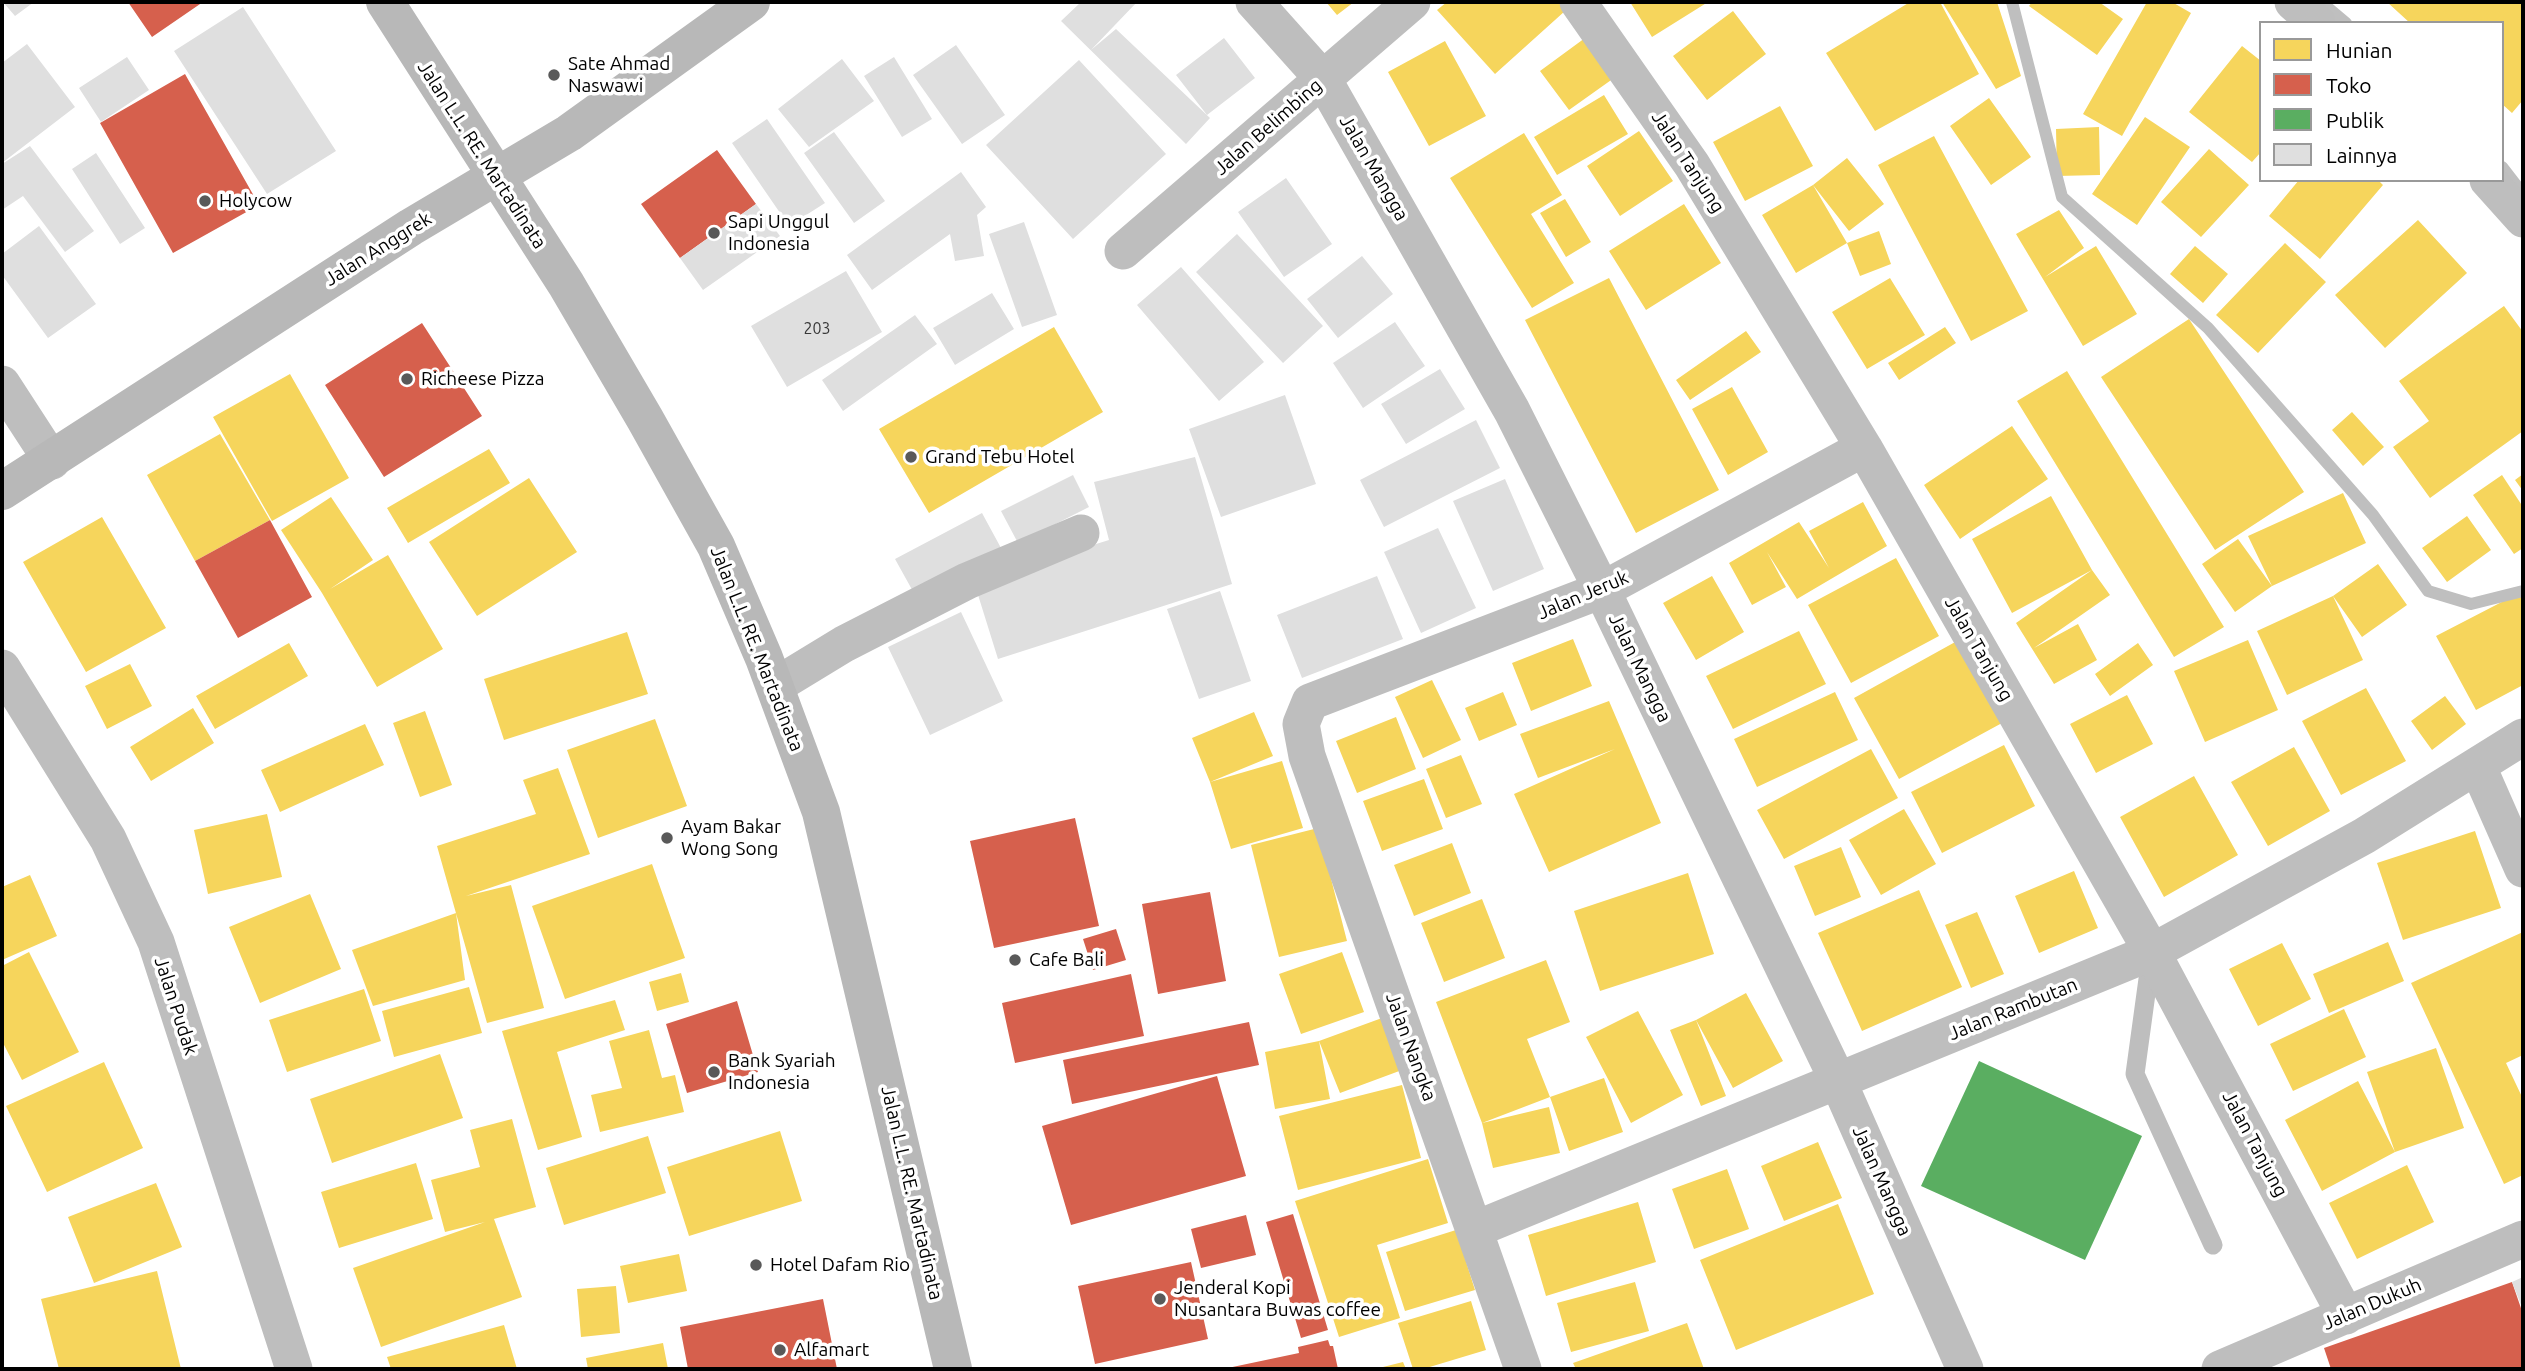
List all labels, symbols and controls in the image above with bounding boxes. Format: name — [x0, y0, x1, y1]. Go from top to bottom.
legend — [2259, 21, 2504, 182]
text: Hunian — [2326, 38, 2393, 62]
place label: Sate Ahmad Naswawi — [568, 53, 670, 97]
street label: Jalan L.L. RE. Martadinata — [413, 57, 551, 253]
marker: Sate Ahmad Naswawi — [546, 67, 562, 83]
text: Toko — [2326, 73, 2371, 97]
street label: Jalan Belimbing — [1210, 74, 1326, 180]
street label: Jalan Tanjung — [1647, 107, 1729, 217]
text: Publik — [2326, 108, 2384, 132]
street label: Jalan Mangga — [1335, 111, 1413, 225]
text: Lainnya — [2326, 143, 2397, 167]
place label: Holycow — [219, 190, 292, 212]
marker: Holycow — [197, 193, 213, 209]
street label: Jalan Anggrek — [320, 207, 436, 291]
place label: Sapi Unggul Indonesia — [728, 211, 829, 255]
marker: Sapi Unggul Indonesia — [706, 225, 722, 241]
house number: 203 — [803, 319, 831, 339]
place label: Richeese Pizza — [421, 368, 544, 390]
marker: Richeese Pizza — [399, 371, 415, 387]
place label: Grand Tebu Hotel — [925, 446, 1075, 468]
marker: Grand Tebu Hotel — [903, 449, 919, 465]
street label: Jalan L.L. RE. Martadinata — [705, 543, 809, 755]
street label: Jalan Jeruk — [1534, 566, 1632, 624]
street label: Jalan Tanjung — [1940, 593, 2018, 705]
street label: Jalan Mangga — [1604, 610, 1676, 726]
place label: Ayam Bakar Wong Song — [681, 816, 781, 860]
marker: Ayam Bakar Wong Song — [659, 830, 675, 846]
place label: Cafe Bali — [1029, 949, 1104, 971]
marker: Cafe Bali — [1007, 952, 1023, 968]
street label: Jalan Pudak — [149, 954, 203, 1058]
street label: Jalan Rambutan — [1945, 973, 2081, 1045]
street label: Jalan Nangka — [1381, 990, 1441, 1104]
place label: Bank Syariah Indonesia — [728, 1050, 836, 1094]
marker: Bank Syariah Indonesia — [706, 1064, 722, 1080]
street label: Jalan L.L. RE. Martadinata — [876, 1084, 948, 1302]
street label: Jalan Tanjung — [2218, 1087, 2292, 1201]
street label: Jalan Mangga — [1848, 1123, 1916, 1239]
place label: Hotel Dafam Rio — [770, 1254, 910, 1276]
marker: Hotel Dafam Rio — [748, 1257, 764, 1273]
street label: Jalan Dukuh — [2319, 1273, 2425, 1335]
place label: Jenderal Kopi Nusantara Buwas coffee — [1174, 1277, 1381, 1321]
marker: Jenderal Kopi Nusantara Buwas coffee — [1152, 1291, 1168, 1307]
place label: Alfamart — [794, 1339, 869, 1361]
marker: Alfamart — [772, 1342, 788, 1358]

